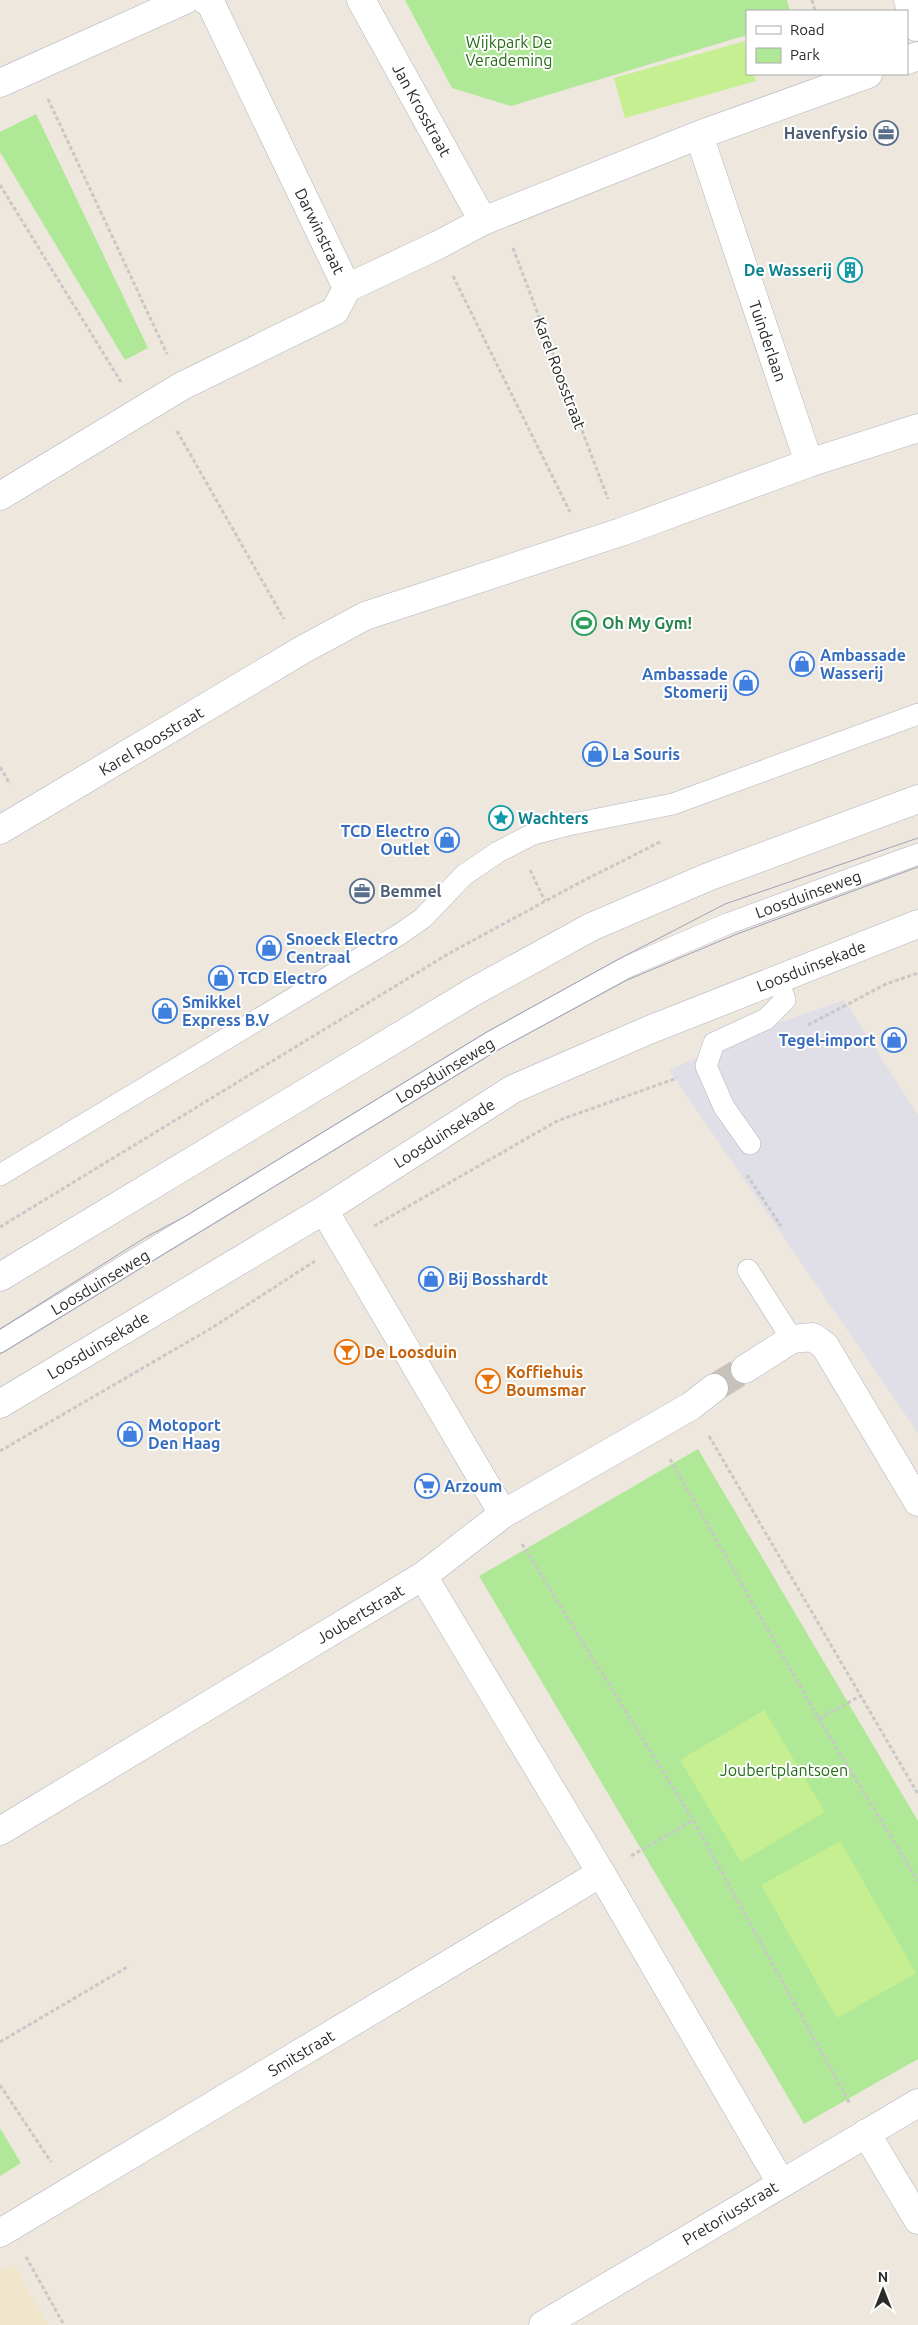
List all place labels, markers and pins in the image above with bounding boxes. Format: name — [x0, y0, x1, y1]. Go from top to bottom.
office icon: Havenfysio — [873, 120, 899, 146]
place label: Havenfysio — [784, 124, 868, 142]
building icon: De Wasserij — [837, 257, 863, 283]
place label: De Wasserij — [744, 261, 832, 279]
sports icon: Oh My Gym! — [571, 610, 597, 636]
place label: Oh My Gym! — [602, 614, 692, 632]
place label: Ambassade Wasserij — [820, 646, 906, 682]
shop icon: Ambassade Wasserij — [789, 651, 815, 677]
place label: Ambassade Stomerij — [642, 665, 728, 701]
shop icon: Ambassade Stomerij — [733, 670, 759, 696]
shop icon: La Souris — [582, 741, 608, 767]
place label: La Souris — [612, 745, 680, 763]
place icon: Wachters — [488, 805, 514, 831]
place label: Wachters — [518, 809, 589, 827]
place label: TCD Electro Outlet — [341, 822, 430, 858]
shop icon: TCD Electro Outlet — [434, 827, 460, 853]
office icon: Bemmel — [349, 878, 375, 904]
place label: Bemmel — [380, 882, 442, 900]
place label: Snoeck Electro Centraal — [286, 930, 398, 966]
shop icon: Snoeck Electro Centraal — [256, 935, 282, 961]
shop icon: TCD Electro — [208, 965, 234, 991]
place label: TCD Electro — [238, 969, 327, 987]
place label: Smikkel Express B.V — [182, 993, 270, 1029]
shop icon: Smikkel Express B.V — [152, 998, 178, 1024]
shop icon: Tegel-import — [881, 1027, 907, 1053]
place label: Tegel-import — [779, 1031, 876, 1049]
shop icon: Bij Bosshardt — [418, 1266, 444, 1292]
place label: Bij Bosshardt — [448, 1270, 548, 1288]
bar icon: De Loosduin — [334, 1339, 360, 1365]
place label: De Loosduin — [364, 1343, 457, 1361]
place label: Koffiehuis Boumsmar — [506, 1363, 586, 1399]
bar icon: Koffiehuis Boumsmar — [475, 1368, 501, 1394]
place label: Motoport Den Haag — [148, 1416, 221, 1452]
shop icon: Motoport Den Haag — [117, 1421, 143, 1447]
supermarket icon: Arzoum — [414, 1473, 440, 1499]
place label: Arzoum — [444, 1477, 502, 1495]

